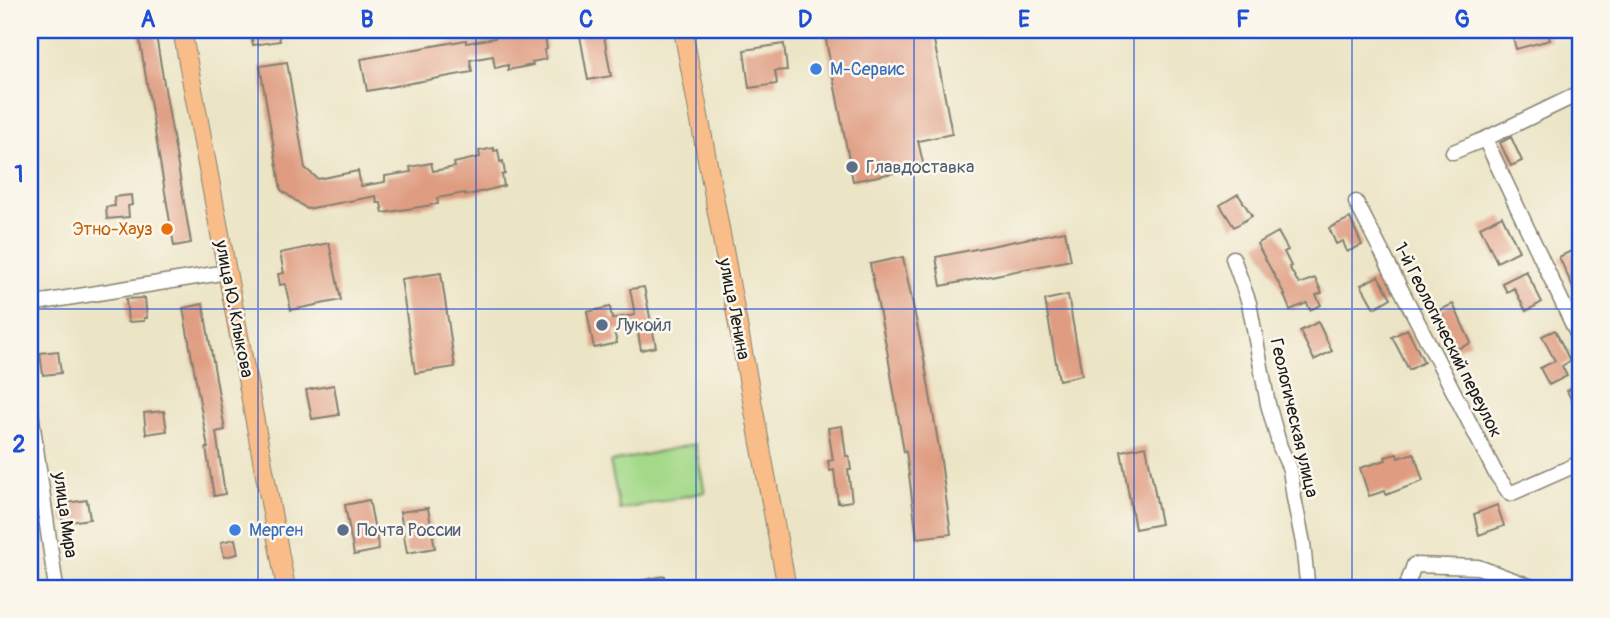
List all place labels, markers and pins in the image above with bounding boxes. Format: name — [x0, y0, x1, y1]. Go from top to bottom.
place label: М-Сервис — [830, 58, 905, 81]
marker: М-Сервис — [808, 61, 824, 77]
place label: Главдоставка — [866, 156, 974, 179]
marker: Главдоставка — [844, 159, 860, 175]
place label: Этно-Хауз — [72, 218, 153, 241]
marker: Этно-Хауз — [159, 221, 175, 237]
place label: Лукойл — [615, 314, 672, 337]
marker: Лукойл — [594, 317, 610, 333]
place label: Мерген — [249, 519, 303, 542]
place label: Почта России — [357, 519, 461, 542]
marker: Мерген — [227, 522, 243, 538]
marker: Почта России — [335, 522, 351, 538]

